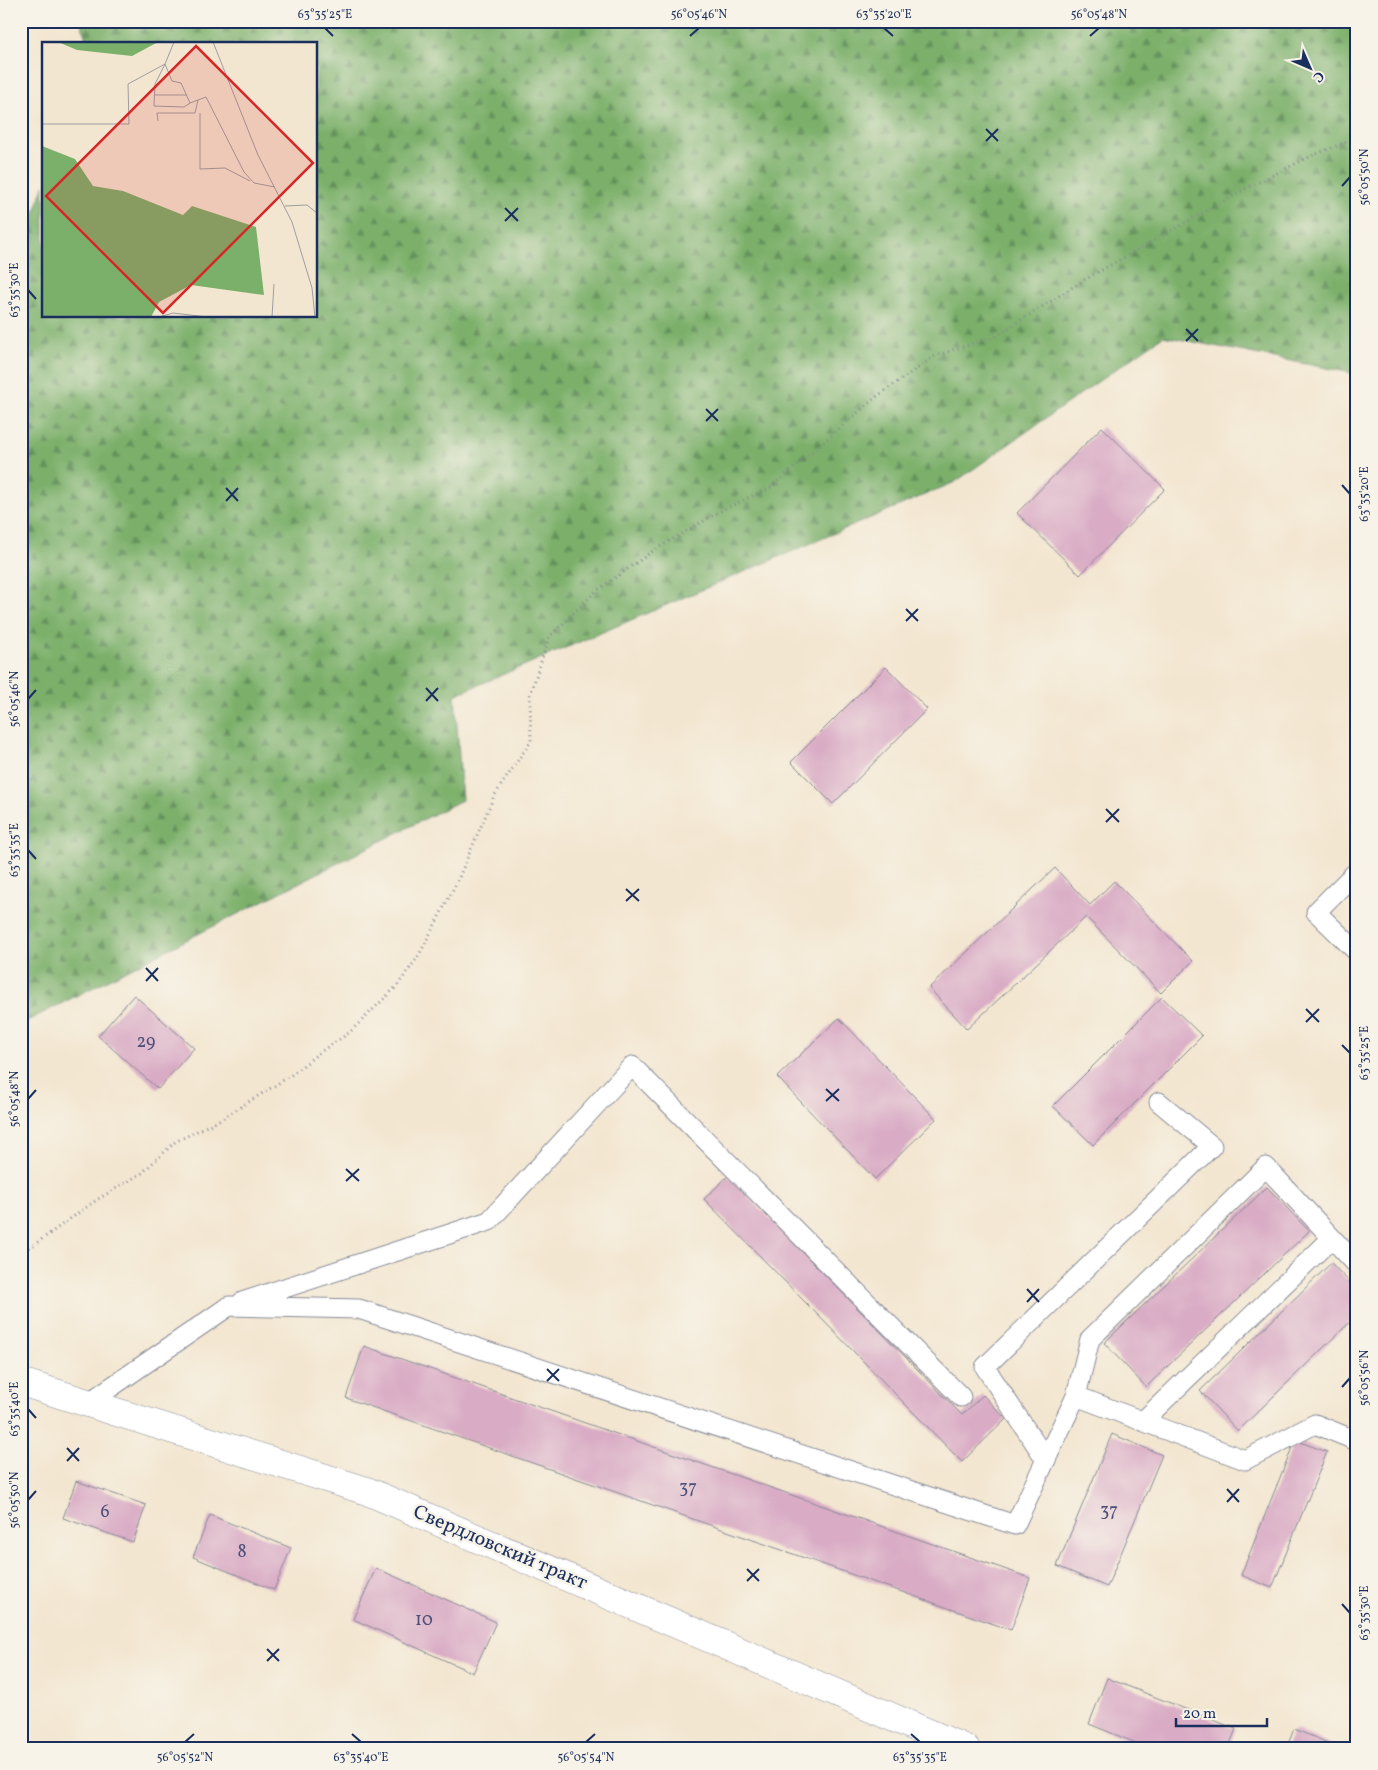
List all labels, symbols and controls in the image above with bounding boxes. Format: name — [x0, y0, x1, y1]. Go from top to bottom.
text: 63°35'25"E — [298, 7, 352, 23]
text: 56°05'46"N — [671, 7, 727, 23]
text: 63°35'20"E — [856, 7, 912, 23]
text: 56°05'48"N — [1071, 7, 1127, 23]
inset map — [42, 42, 318, 318]
north arrow — [1286, 42, 1336, 92]
text: С — [1308, 66, 1328, 86]
text: 56°05'50"N — [1357, 148, 1373, 205]
text: 63°35'30"E — [7, 262, 23, 318]
text: 63°35'20"E — [1357, 466, 1373, 522]
text: 56°05'46"N — [7, 671, 23, 727]
text: 63°35'35"E — [7, 823, 23, 877]
text: 63°35'25"E — [1357, 1026, 1373, 1080]
house number: 29 — [137, 1030, 155, 1055]
text: 56°05'48"N — [7, 1071, 23, 1127]
text: 56°05'56"N — [1357, 1350, 1373, 1406]
text: 63°35'40"E — [7, 1381, 23, 1437]
text: 56°05'50"N — [7, 1471, 23, 1528]
house number: 37 — [679, 1476, 697, 1501]
street label: Свердловский тракт — [409, 1499, 591, 1597]
house number: 37 — [1100, 1499, 1118, 1524]
house number: 6 — [100, 1500, 110, 1525]
house number: 8 — [237, 1540, 247, 1565]
text: 63°35'30"E — [1357, 1585, 1373, 1641]
house number: 10 — [415, 1608, 433, 1633]
scale bar — [1176, 1695, 1267, 1727]
text: 20 m — [1183, 1704, 1216, 1725]
text: 56°05'52"N — [157, 1750, 213, 1766]
text: 63°35'40"E — [333, 1750, 389, 1766]
text: 56°05'54"N — [558, 1750, 615, 1766]
text: 63°35'35"E — [893, 1750, 947, 1766]

